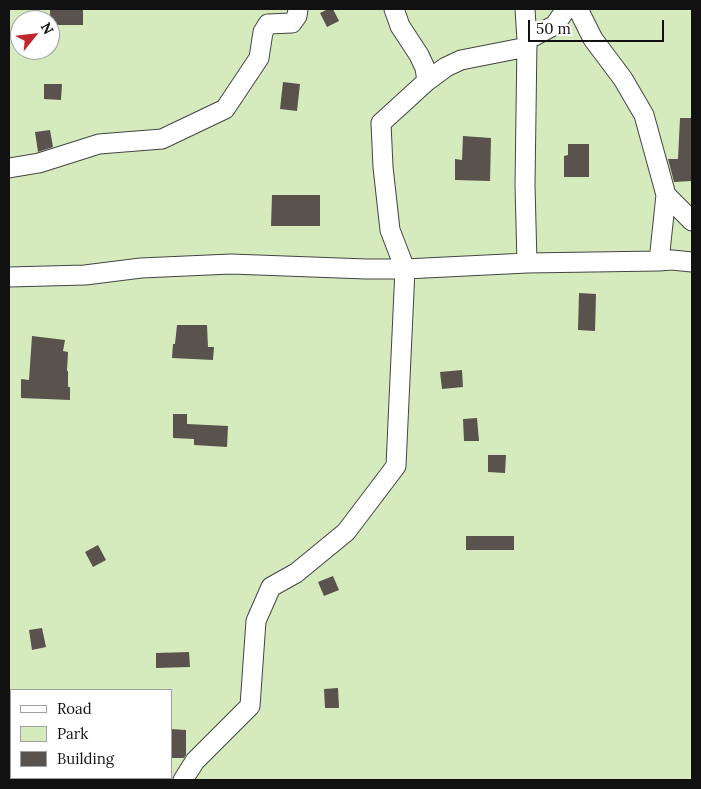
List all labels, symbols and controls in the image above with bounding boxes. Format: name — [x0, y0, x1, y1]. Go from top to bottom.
north arrow — [10, 10, 60, 60]
scale bar — [531, 10, 667, 42]
text: N — [37, 19, 58, 37]
text: 50 m — [536, 19, 571, 38]
legend — [10, 689, 172, 779]
text: Road — [57, 699, 92, 718]
text: Park — [57, 724, 88, 743]
text: Building — [57, 749, 114, 768]

